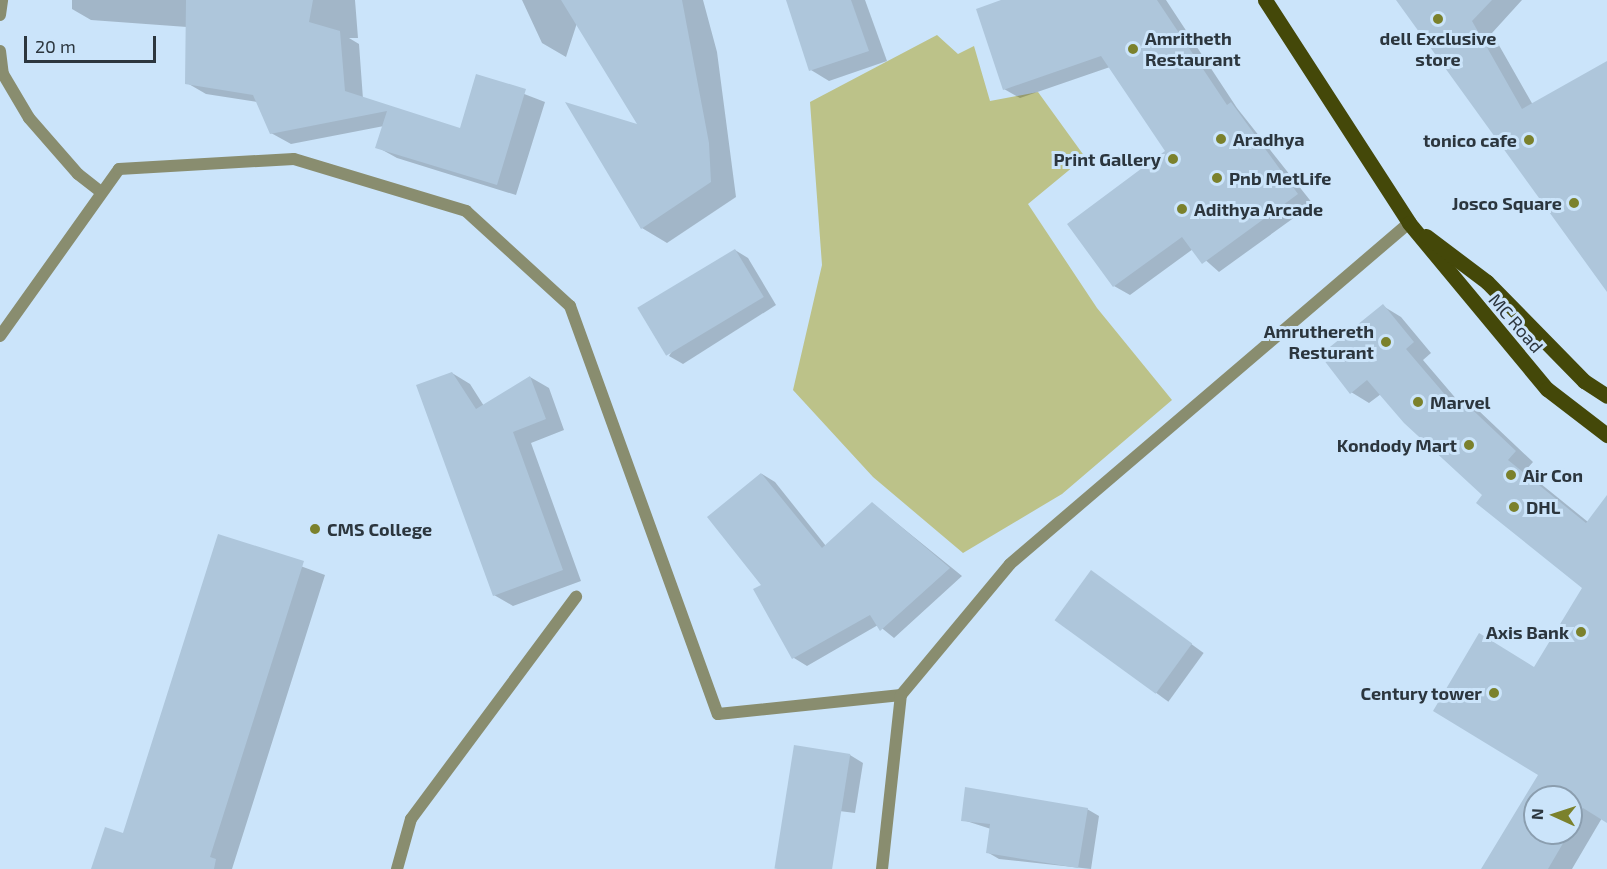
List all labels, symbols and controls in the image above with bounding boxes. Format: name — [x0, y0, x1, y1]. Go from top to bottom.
marker: dell Exclusive store — [1431, 12, 1445, 26]
scale bar — [27, 24, 159, 62]
place label: Amritheth Restaurant — [1145, 28, 1241, 70]
place label: dell Exclusive store — [1379, 28, 1497, 70]
text: 20 m — [35, 35, 76, 57]
marker: Amritheth Restaurant — [1126, 42, 1140, 56]
place label: Aradhya — [1233, 128, 1305, 150]
place label: tonico cafe — [1423, 129, 1517, 151]
marker: Aradhya — [1214, 132, 1228, 146]
marker: tonico cafe — [1522, 133, 1536, 147]
place label: Print Gallery — [1053, 148, 1161, 170]
marker: Print Gallery — [1166, 152, 1180, 166]
place label: Pnb MetLife — [1229, 167, 1331, 189]
marker: Pnb MetLife — [1210, 171, 1224, 185]
place label: Josco Square — [1452, 192, 1562, 214]
marker: Josco Square — [1567, 196, 1581, 210]
place label: Adithya Arcade — [1194, 198, 1323, 220]
marker: Adithya Arcade — [1175, 202, 1189, 216]
street label: MC Road — [1484, 289, 1548, 357]
place label: Amruthereth Resturant — [1264, 321, 1374, 364]
marker: Amruthereth Resturant — [1379, 335, 1393, 349]
place label: Marvel — [1430, 391, 1490, 413]
marker: Marvel — [1411, 395, 1425, 409]
place label: Kondody Mart — [1336, 434, 1457, 456]
marker: Kondody Mart — [1462, 438, 1476, 452]
place label: Air Con — [1523, 464, 1583, 486]
marker: Air Con — [1504, 468, 1518, 482]
place label: DHL — [1526, 496, 1560, 518]
marker: DHL — [1507, 500, 1521, 514]
place label: CMS College — [327, 518, 432, 540]
marker: CMS College — [308, 522, 322, 536]
place label: Axis Bank — [1486, 621, 1569, 643]
marker: Axis Bank — [1574, 625, 1588, 639]
place label: Century tower — [1360, 682, 1482, 704]
marker: Century tower — [1487, 686, 1501, 700]
north arrow — [1523, 785, 1583, 845]
text: N — [1527, 808, 1546, 820]

